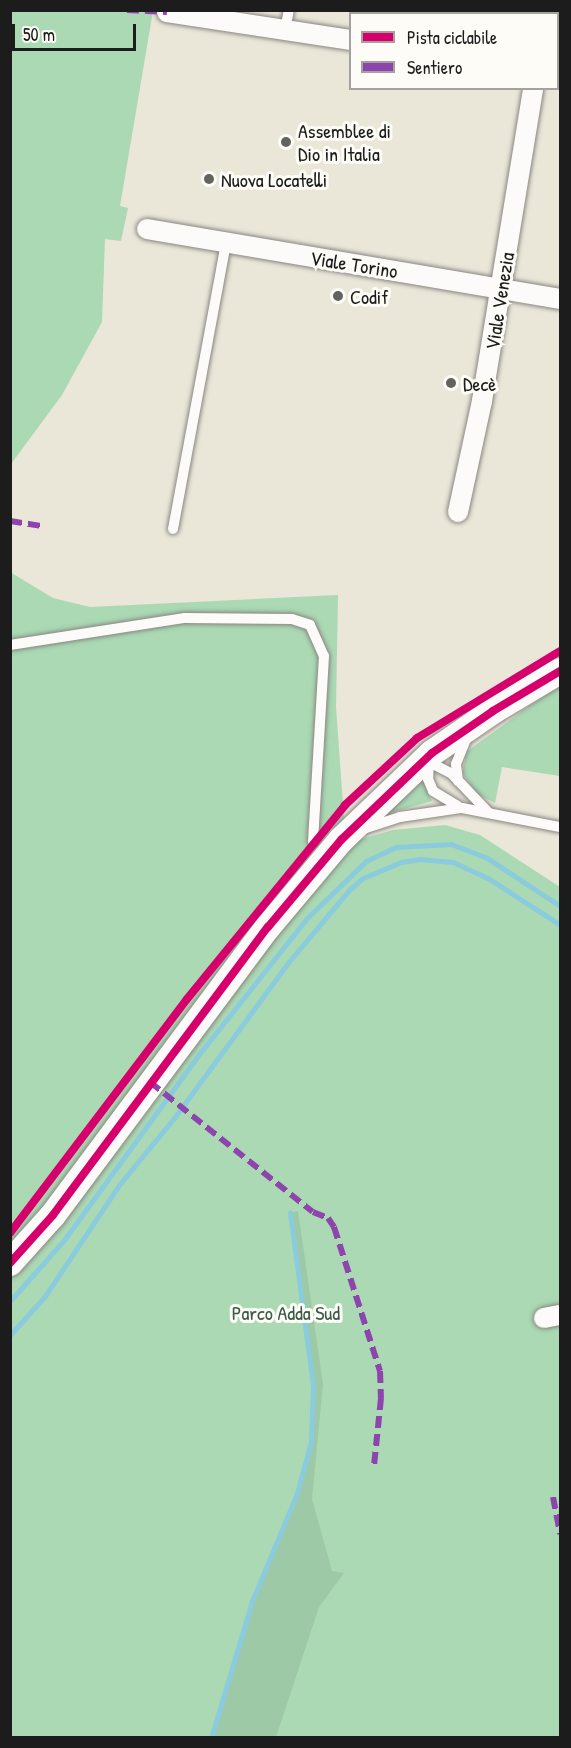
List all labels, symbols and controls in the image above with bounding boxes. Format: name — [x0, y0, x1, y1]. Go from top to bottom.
scale bar — [15, 12, 140, 50]
legend — [349, 12, 559, 90]
text: 50 m — [23, 22, 55, 47]
text: Pista ciclabile — [407, 25, 497, 50]
text: Sentiero — [407, 55, 462, 80]
place label: Assemblee di Dio in Italia — [298, 118, 391, 165]
marker: Assemblee di Dio in Italia — [279, 135, 293, 149]
place label: Nuova Locatelli — [221, 167, 327, 191]
marker: Nuova Locatelli — [202, 172, 216, 186]
street label: Viale Torino — [309, 245, 399, 283]
street label: Viale Venezia — [479, 250, 519, 352]
place label: Codif — [350, 284, 388, 308]
marker: Codif — [331, 289, 345, 303]
place label: Decè — [463, 371, 496, 395]
marker: Decè — [444, 376, 458, 390]
park label: Parco Adda Sud — [232, 1300, 340, 1324]

